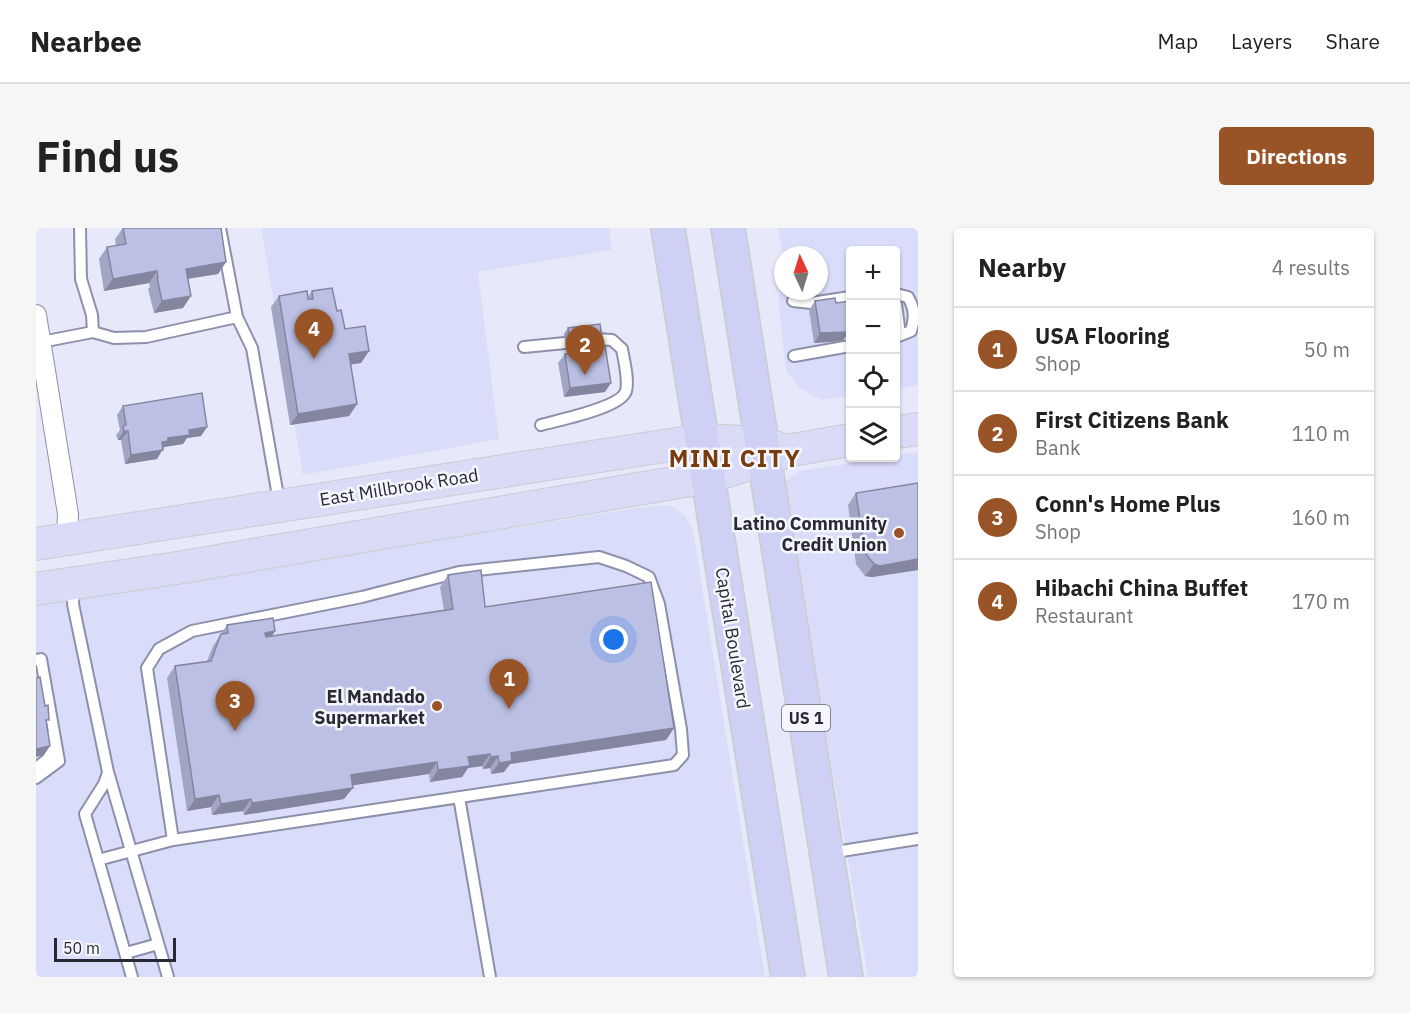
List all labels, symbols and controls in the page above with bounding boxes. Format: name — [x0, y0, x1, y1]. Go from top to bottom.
text: Nearbee — [30, 23, 142, 60]
text: Map — [1158, 27, 1198, 55]
text: Layers — [1231, 27, 1293, 55]
text: Share — [1326, 27, 1380, 55]
button: Directions — [1219, 127, 1374, 185]
text: Find us — [36, 129, 179, 184]
north arrow — [774, 246, 828, 300]
map controls — [846, 246, 900, 462]
button: + — [846, 246, 900, 300]
text: Nearby — [978, 250, 1066, 284]
text: 4 results — [1272, 254, 1350, 281]
button: − — [846, 300, 900, 354]
pin: 4 — [294, 310, 334, 359]
text: USA Flooring — [1035, 321, 1169, 350]
pin: 2 — [566, 326, 604, 375]
text: 1 — [992, 336, 1004, 363]
text: 50 m — [1304, 336, 1350, 363]
text: Shop — [1035, 350, 1081, 377]
button: locate — [846, 354, 900, 408]
text: First Citizens Bank — [1035, 405, 1229, 434]
button: layers — [846, 408, 900, 462]
text: 2 — [992, 420, 1004, 447]
text: 110 m — [1292, 420, 1350, 447]
text: Bank — [1035, 434, 1081, 461]
district label: MINI CITY — [669, 442, 801, 474]
street label: East Millbrook Road — [318, 463, 480, 511]
text: Conn's Home Plus — [1035, 489, 1221, 518]
text: 3 — [992, 504, 1004, 531]
text: 160 m — [1292, 504, 1350, 531]
place label: Latino Community Credit Union — [733, 512, 887, 556]
text: Shop — [1035, 518, 1081, 545]
marker: Latino Community Credit Union — [892, 526, 906, 540]
street label: Capital Boulevard — [710, 566, 756, 710]
text: Hibachi China Buffet — [1035, 573, 1248, 602]
text: 4 — [992, 588, 1004, 615]
text: 170 m — [1292, 588, 1350, 615]
text: Restaurant — [1035, 602, 1133, 629]
your location — [599, 625, 628, 654]
pin: 1 — [490, 660, 528, 709]
pin: 3 — [216, 682, 254, 731]
place label: El Mandado Supermarket — [314, 685, 425, 729]
marker: El Mandado Supermarket — [430, 699, 444, 713]
road number: US 1 — [782, 705, 830, 731]
scale bar — [54, 935, 176, 962]
text: 50 m — [63, 938, 100, 958]

